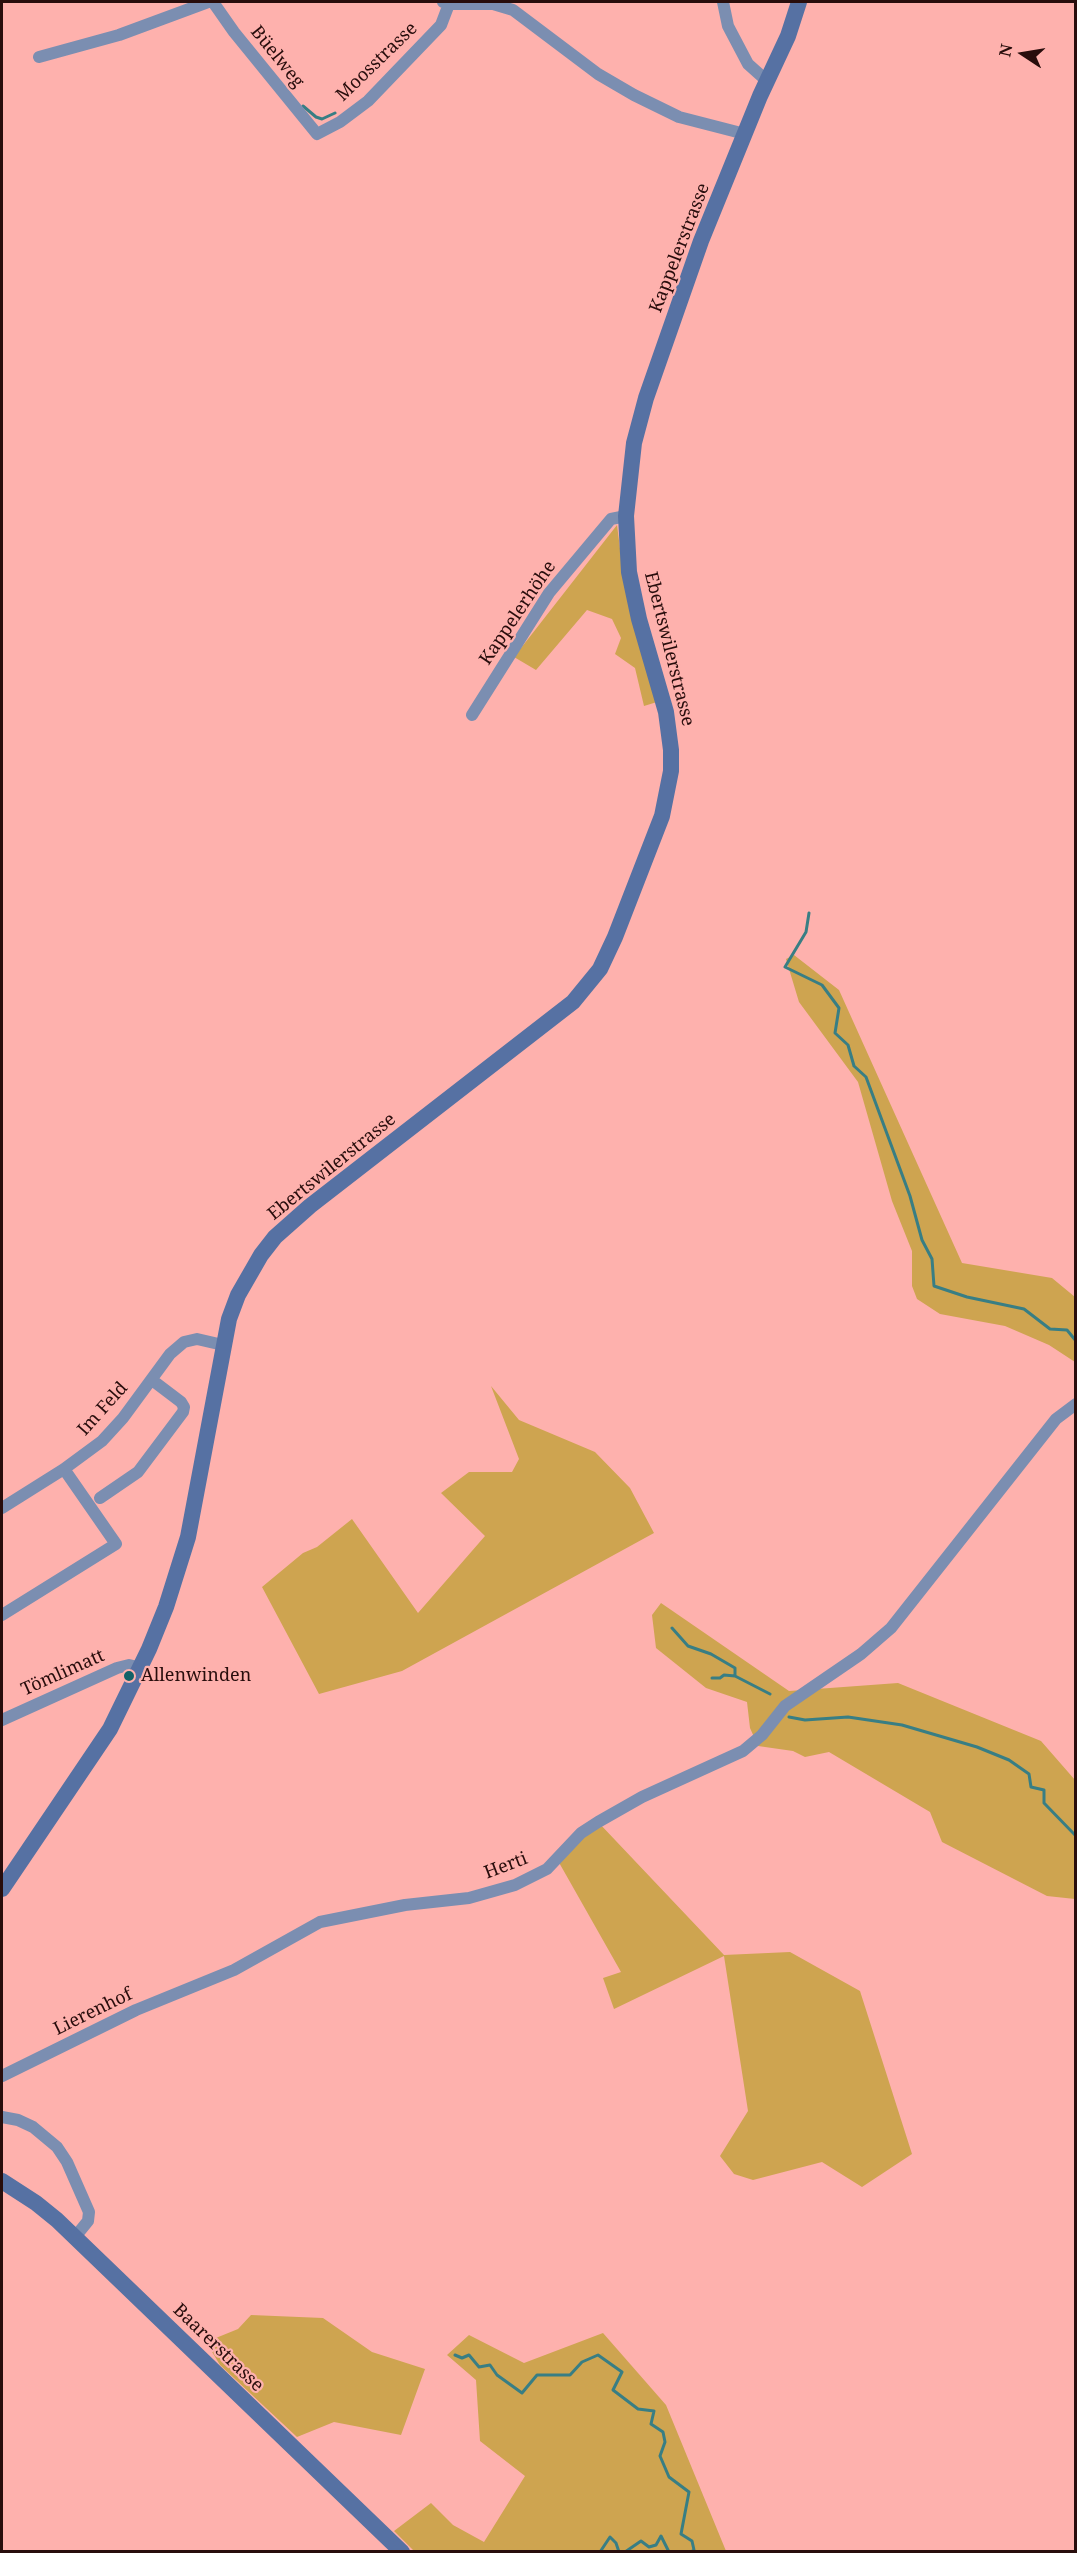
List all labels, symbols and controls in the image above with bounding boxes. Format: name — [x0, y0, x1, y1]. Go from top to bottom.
street label: Moosstrasse — [332, 18, 422, 106]
street label: Büelweg — [246, 22, 308, 92]
north arrow — [993, 24, 1053, 84]
text: N — [993, 42, 1017, 59]
street label: Kappelerstrasse — [645, 180, 715, 316]
street label: Kappelerhöhe — [475, 557, 561, 669]
street label: Ebertswilerstrasse — [639, 570, 699, 728]
street label: Ebertswilerstrasse — [264, 1109, 400, 1225]
street label: Im Feld — [73, 1378, 133, 1440]
street label: Tömlimatt — [18, 1645, 108, 1701]
place label: Allenwinden — [141, 1665, 251, 1687]
marker: Allenwinden — [122, 1669, 136, 1683]
street label: Herti — [481, 1848, 531, 1884]
street label: Lierenhof — [50, 1984, 136, 2040]
street label: Baarerstrasse — [168, 2300, 268, 2396]

